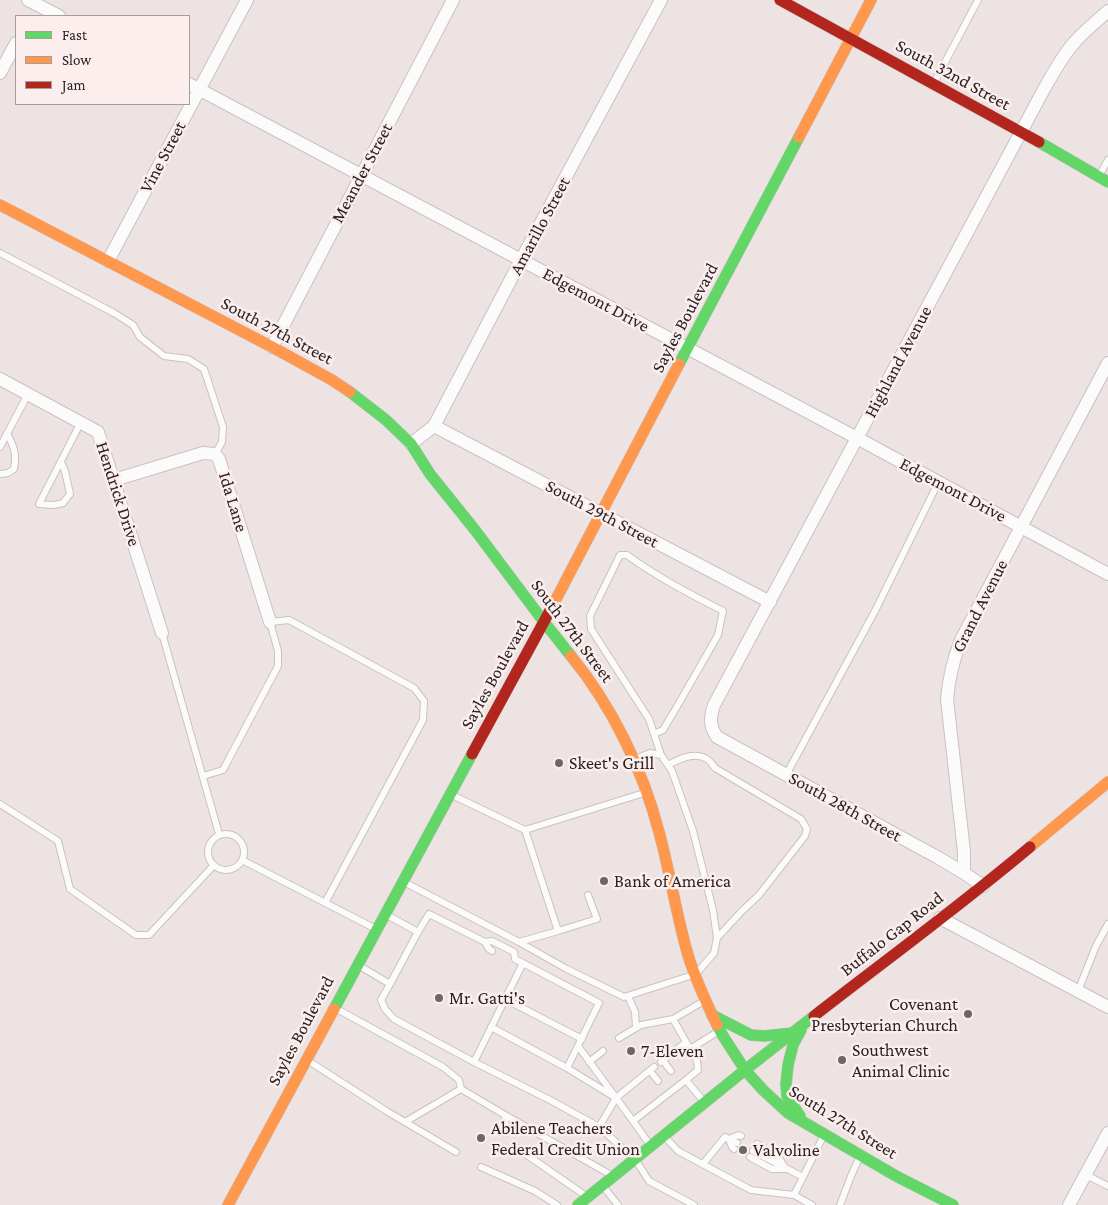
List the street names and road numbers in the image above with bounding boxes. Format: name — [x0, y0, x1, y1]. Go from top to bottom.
street label: South 32nd Street — [892, 35, 1014, 115]
street label: Vine Street — [135, 118, 191, 196]
street label: Meander Street — [327, 119, 397, 227]
street label: Amarillo Street — [505, 173, 575, 279]
street label: Sayles Boulevard — [647, 260, 723, 376]
street label: Edgemont Drive — [539, 263, 653, 337]
street label: South 27th Street — [217, 292, 337, 370]
street label: Highland Avenue — [859, 302, 937, 422]
street label: Hendrick Drive — [91, 439, 145, 549]
street label: Edgemont Drive — [896, 453, 1010, 527]
street label: Ida Lane — [214, 469, 252, 535]
street label: South 29th Street — [542, 475, 662, 553]
street label: Grand Avenue — [947, 556, 1013, 656]
street label: South 27th Street — [526, 575, 618, 687]
street label: Sayles Boulevard — [456, 617, 534, 733]
street label: South 28th Street — [785, 767, 905, 847]
street label: Buffalo Gap Road — [836, 887, 948, 981]
street label: Sayles Boulevard — [263, 973, 339, 1089]
street label: South 27th Street — [785, 1080, 901, 1164]

